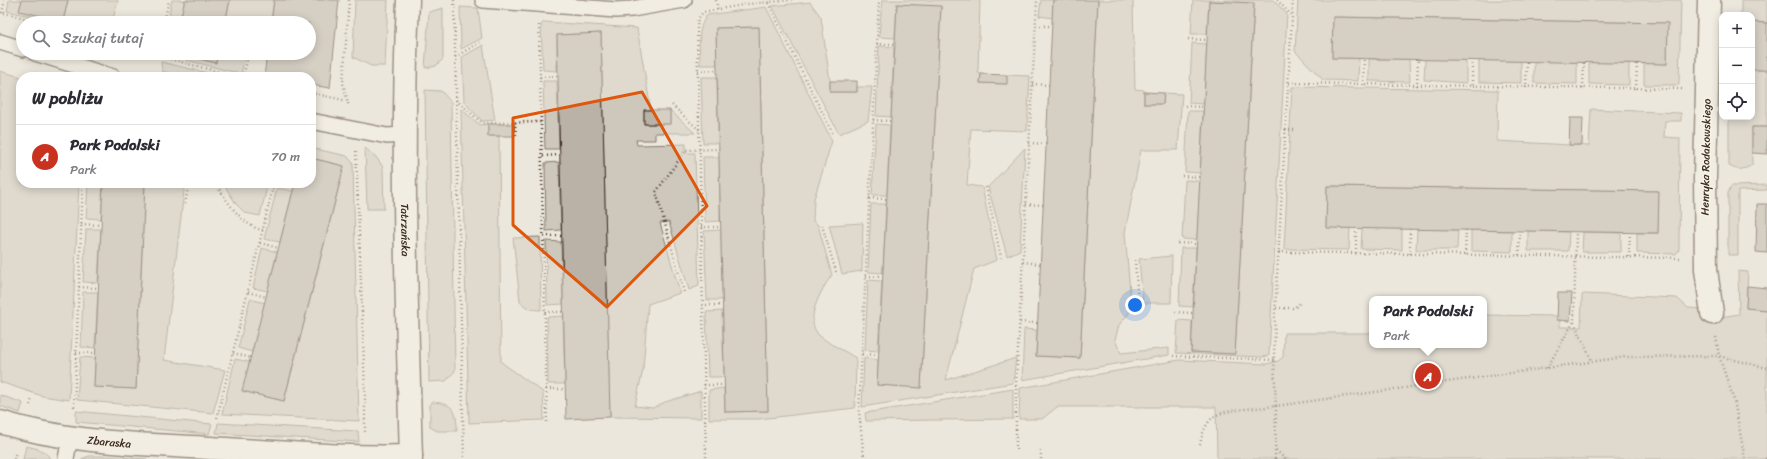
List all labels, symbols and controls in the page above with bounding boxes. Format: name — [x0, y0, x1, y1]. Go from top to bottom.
map controls — [1719, 12, 1755, 120]
button: + — [1719, 12, 1755, 48]
search box — [16, 16, 316, 60]
text: Szukaj tutaj — [62, 25, 143, 51]
icon: search — [30, 27, 52, 49]
button: − — [1719, 48, 1755, 84]
text: W pobliżu — [32, 83, 103, 113]
button: locate — [1719, 84, 1755, 120]
street label: Henryka Rodakowskiego — [1695, 98, 1717, 216]
text: Park Podolski — [70, 132, 160, 158]
text: A — [41, 145, 49, 168]
text: 70 m — [271, 145, 300, 168]
text: Park — [70, 158, 97, 181]
street label: Tatrzańska — [396, 203, 415, 257]
your location — [1125, 295, 1145, 315]
popup — [1369, 296, 1487, 348]
text: Park Podolski — [1383, 298, 1473, 324]
text: Park — [1383, 324, 1410, 347]
pin: A — [1415, 361, 1441, 391]
street label: Zbaraska — [86, 430, 132, 453]

